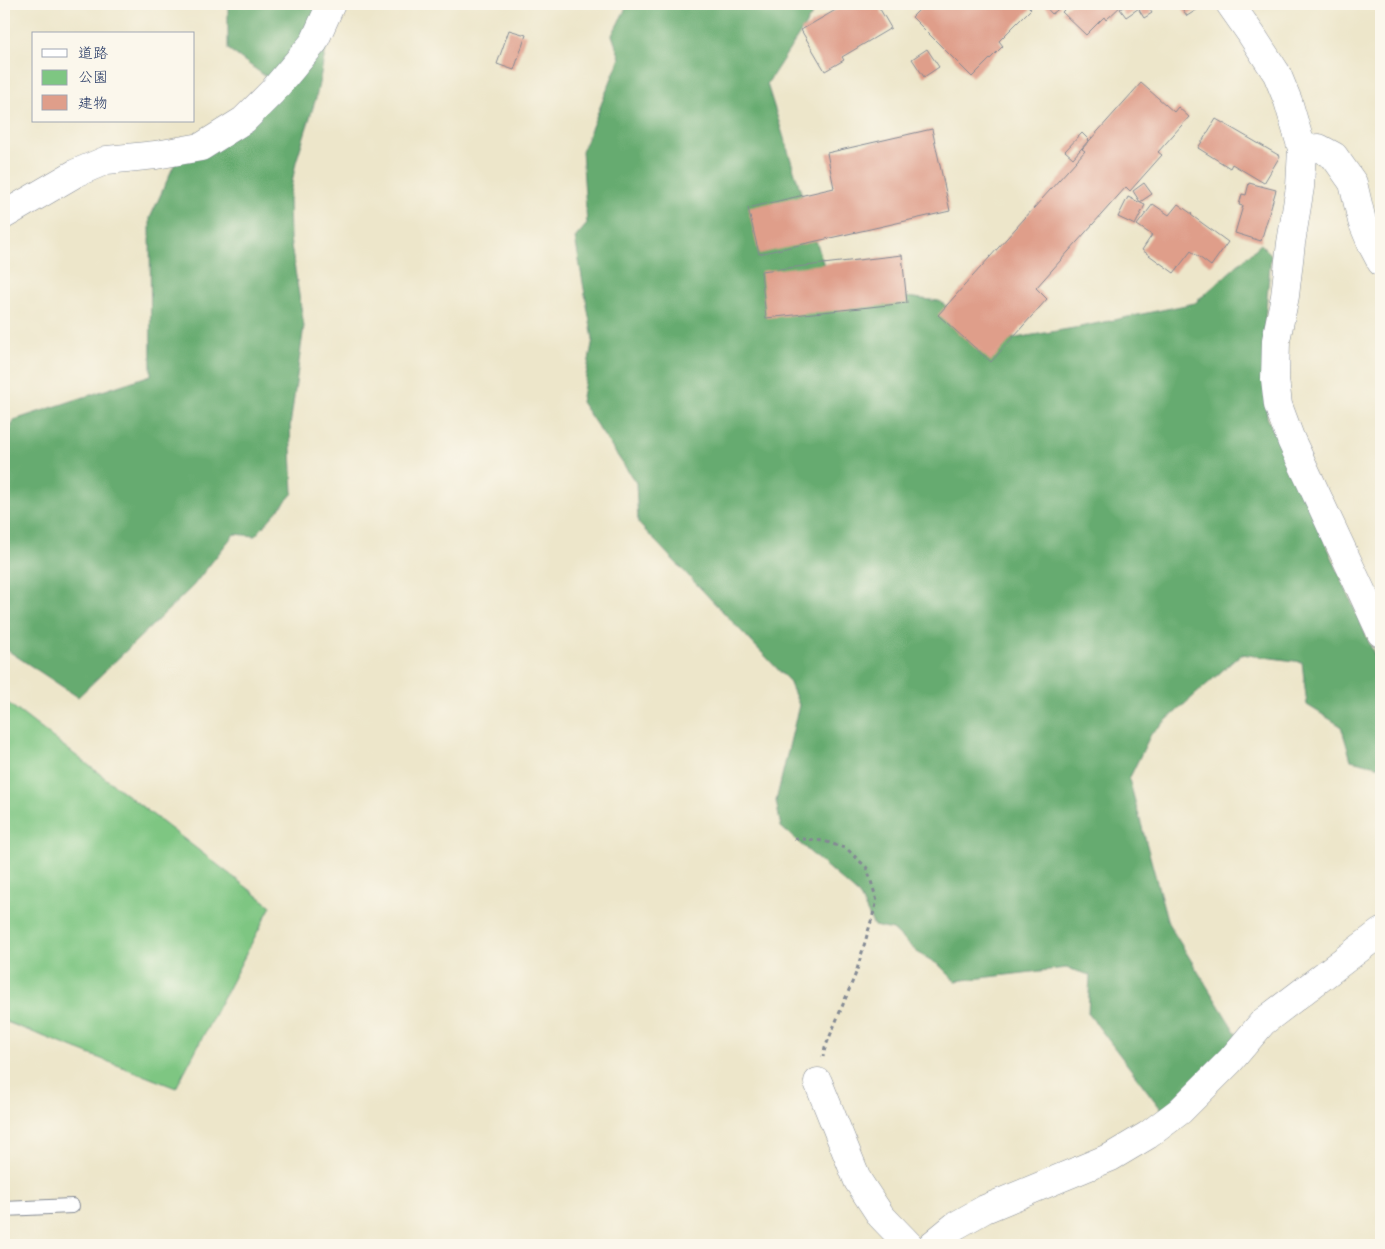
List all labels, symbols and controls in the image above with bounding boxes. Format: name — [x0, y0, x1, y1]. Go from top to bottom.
legend — [32, 32, 195, 122]
text: 道路 — [78, 43, 108, 62]
text: 公園 — [78, 67, 108, 86]
text: 建物 — [78, 93, 108, 112]

